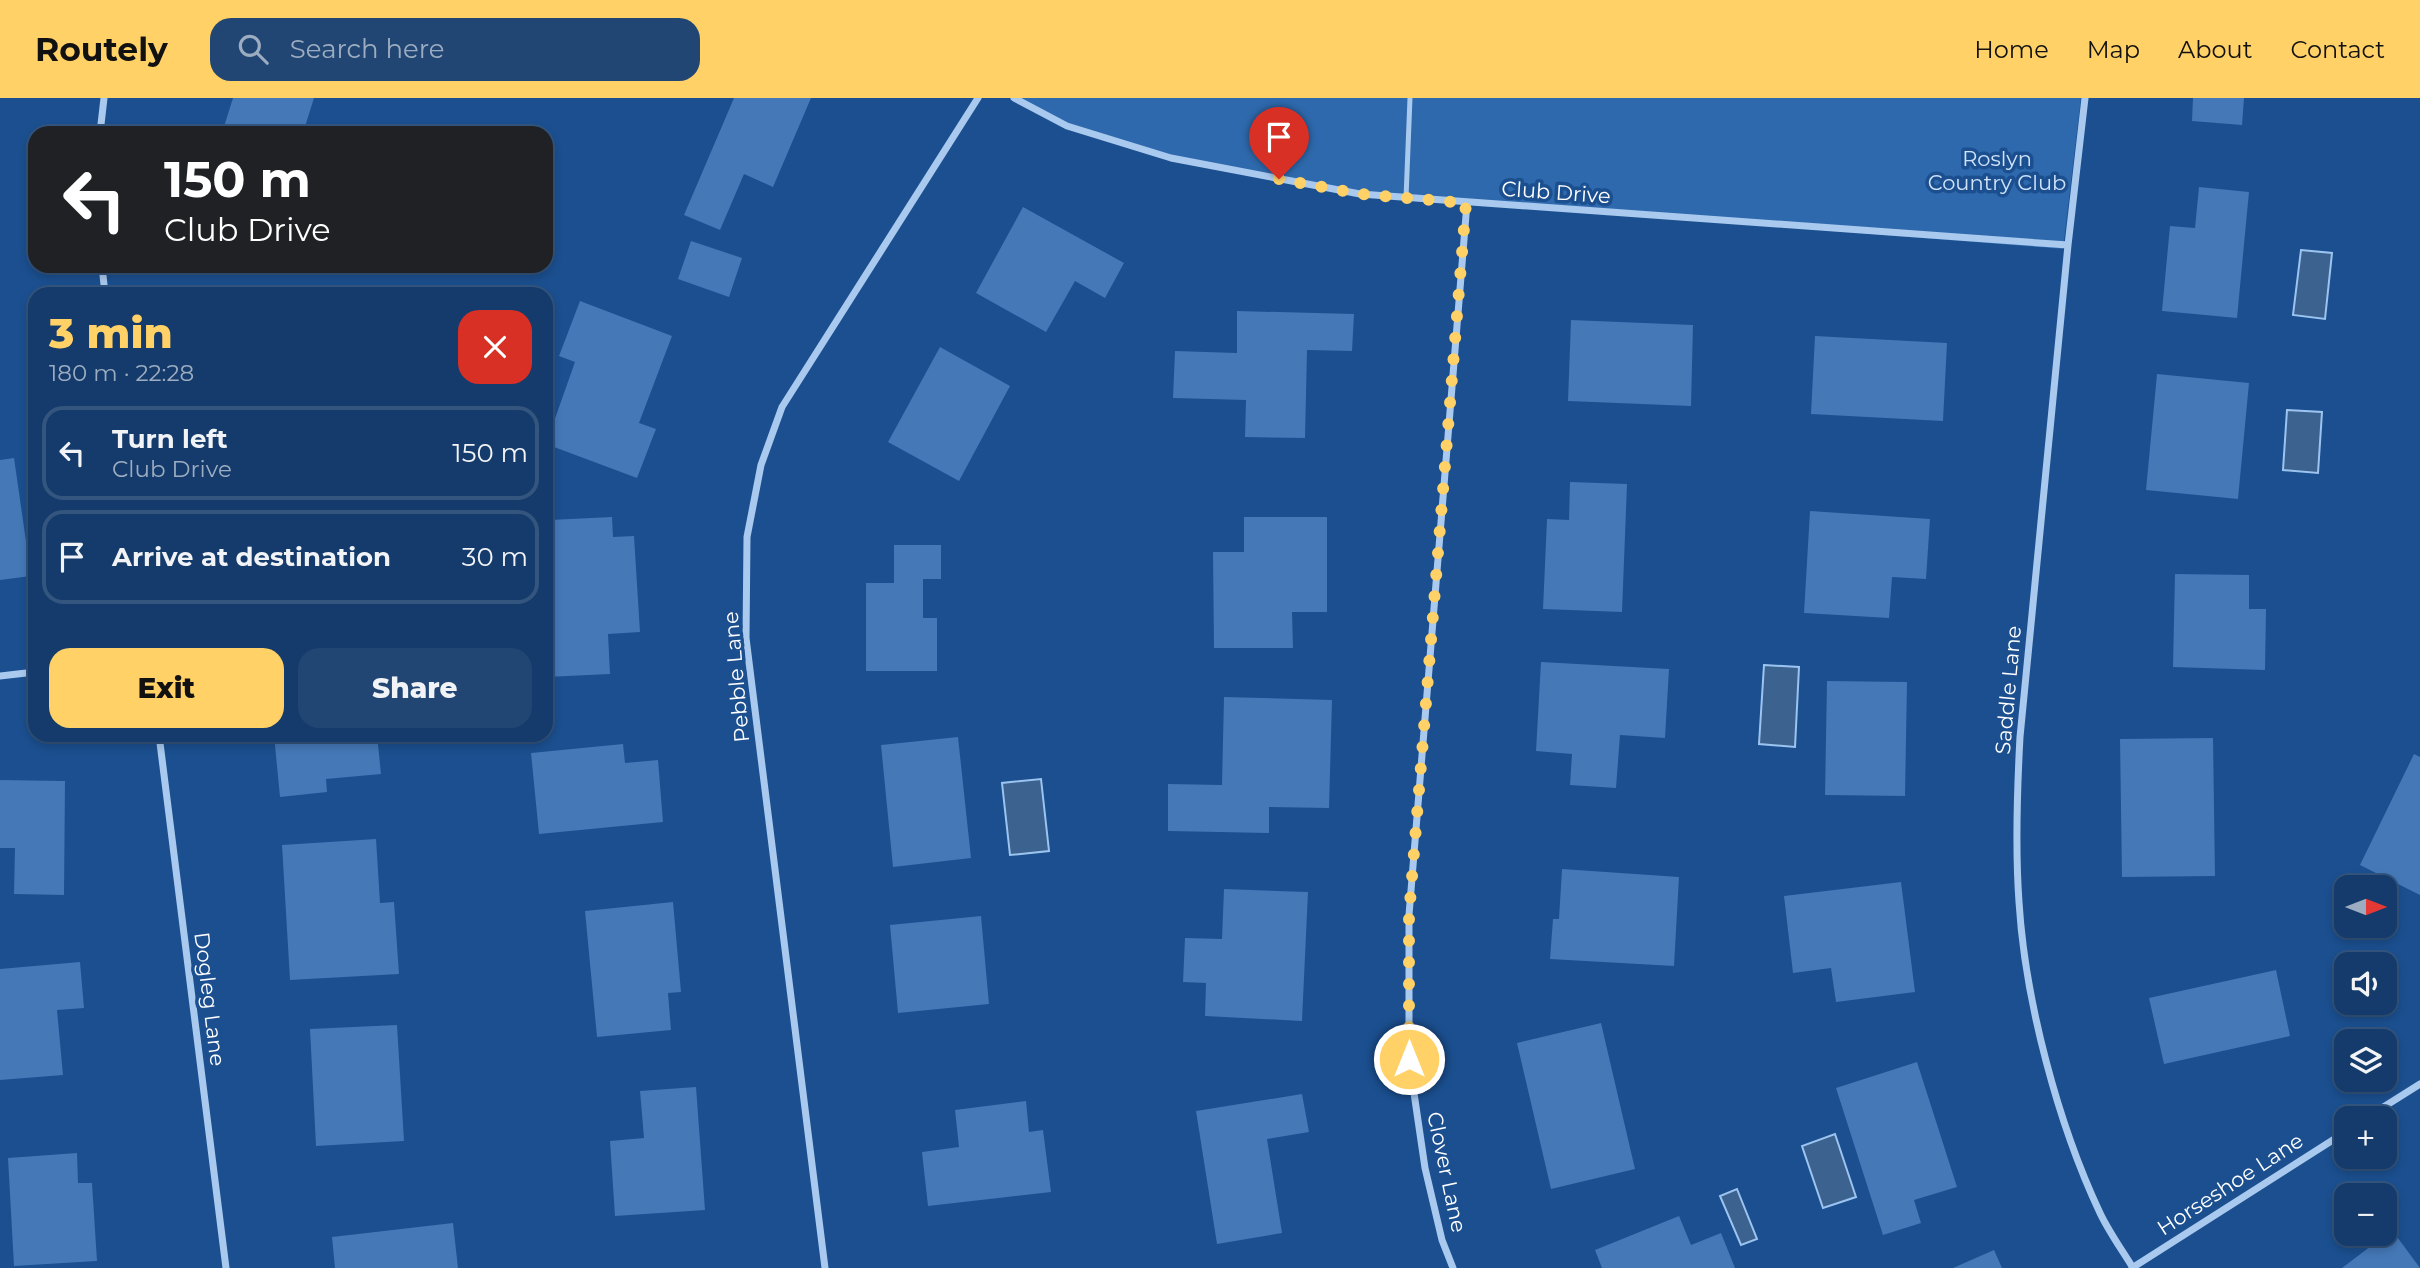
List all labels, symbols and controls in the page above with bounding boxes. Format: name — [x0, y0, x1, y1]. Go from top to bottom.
search box — [210, 18, 700, 81]
text: Routely — [35, 29, 168, 69]
icon: search — [234, 30, 272, 68]
text: Search here — [290, 33, 445, 65]
text: Home — [1974, 35, 2049, 64]
text: Map — [2087, 35, 2140, 64]
text: About — [2178, 35, 2252, 64]
text: Contact — [2290, 35, 2385, 64]
pin — [1249, 107, 1309, 179]
icon: arrive — [1260, 118, 1298, 156]
park label: Roslyn Country Club — [1928, 146, 2066, 195]
text: 150 m — [164, 150, 311, 209]
icon: left — [49, 154, 140, 245]
street label: Club Drive — [1501, 176, 1611, 208]
text: Club Drive — [164, 210, 331, 249]
text: 3 min — [49, 307, 173, 359]
button: close — [458, 310, 532, 384]
text: 180 m · 22:28 — [49, 359, 194, 387]
text: Turn left — [112, 423, 228, 455]
icon: left — [53, 434, 91, 472]
text: 150 m — [452, 437, 528, 469]
text: Club Drive — [112, 455, 232, 483]
icon: arrive — [53, 538, 91, 576]
text: Arrive at destination — [112, 541, 391, 573]
text: 30 m — [462, 541, 528, 573]
street label: Pebble Lane — [718, 610, 754, 744]
street label: Saddle Lane — [1990, 625, 2026, 755]
button: Exit — [49, 648, 284, 728]
button: Share — [298, 648, 532, 728]
north arrow — [2334, 875, 2398, 938]
map controls — [2334, 875, 2397, 1246]
street label: Dogleg Lane — [189, 931, 231, 1067]
button: sound — [2334, 952, 2397, 1015]
position arrow — [1372, 1022, 1446, 1096]
button: layers — [2334, 1029, 2397, 1092]
button: + — [2334, 1106, 2397, 1169]
street label: Clover Lane — [1422, 1109, 1472, 1235]
street label: Horseshoe Lane — [2152, 1127, 2308, 1241]
button: − — [2334, 1183, 2397, 1246]

